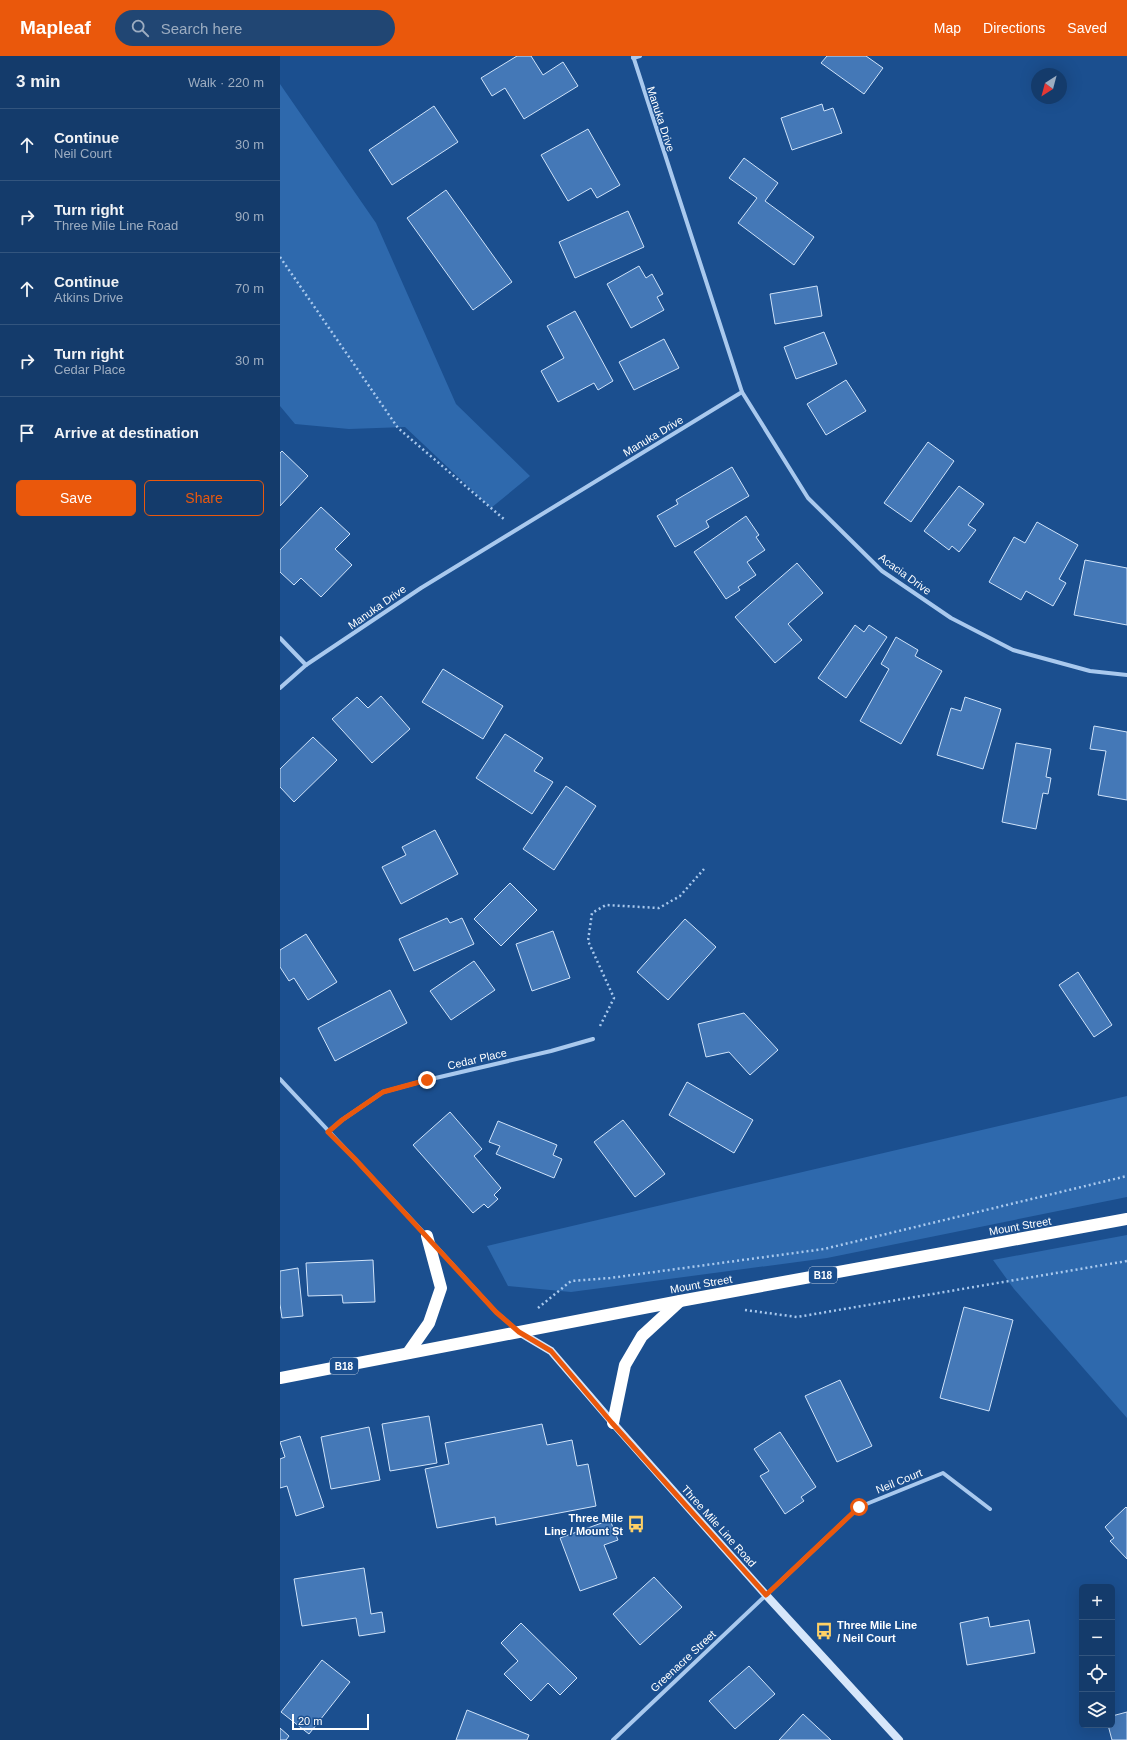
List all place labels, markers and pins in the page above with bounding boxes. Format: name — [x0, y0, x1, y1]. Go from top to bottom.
place label: Three Mile Line / Mount St — [544, 1512, 623, 1537]
bus stop icon: Three Mile Line / Mount St — [626, 1514, 646, 1534]
place label: Three Mile Line / Neil Court — [837, 1619, 917, 1644]
bus stop icon: Three Mile Line / Neil Court — [814, 1621, 834, 1641]

